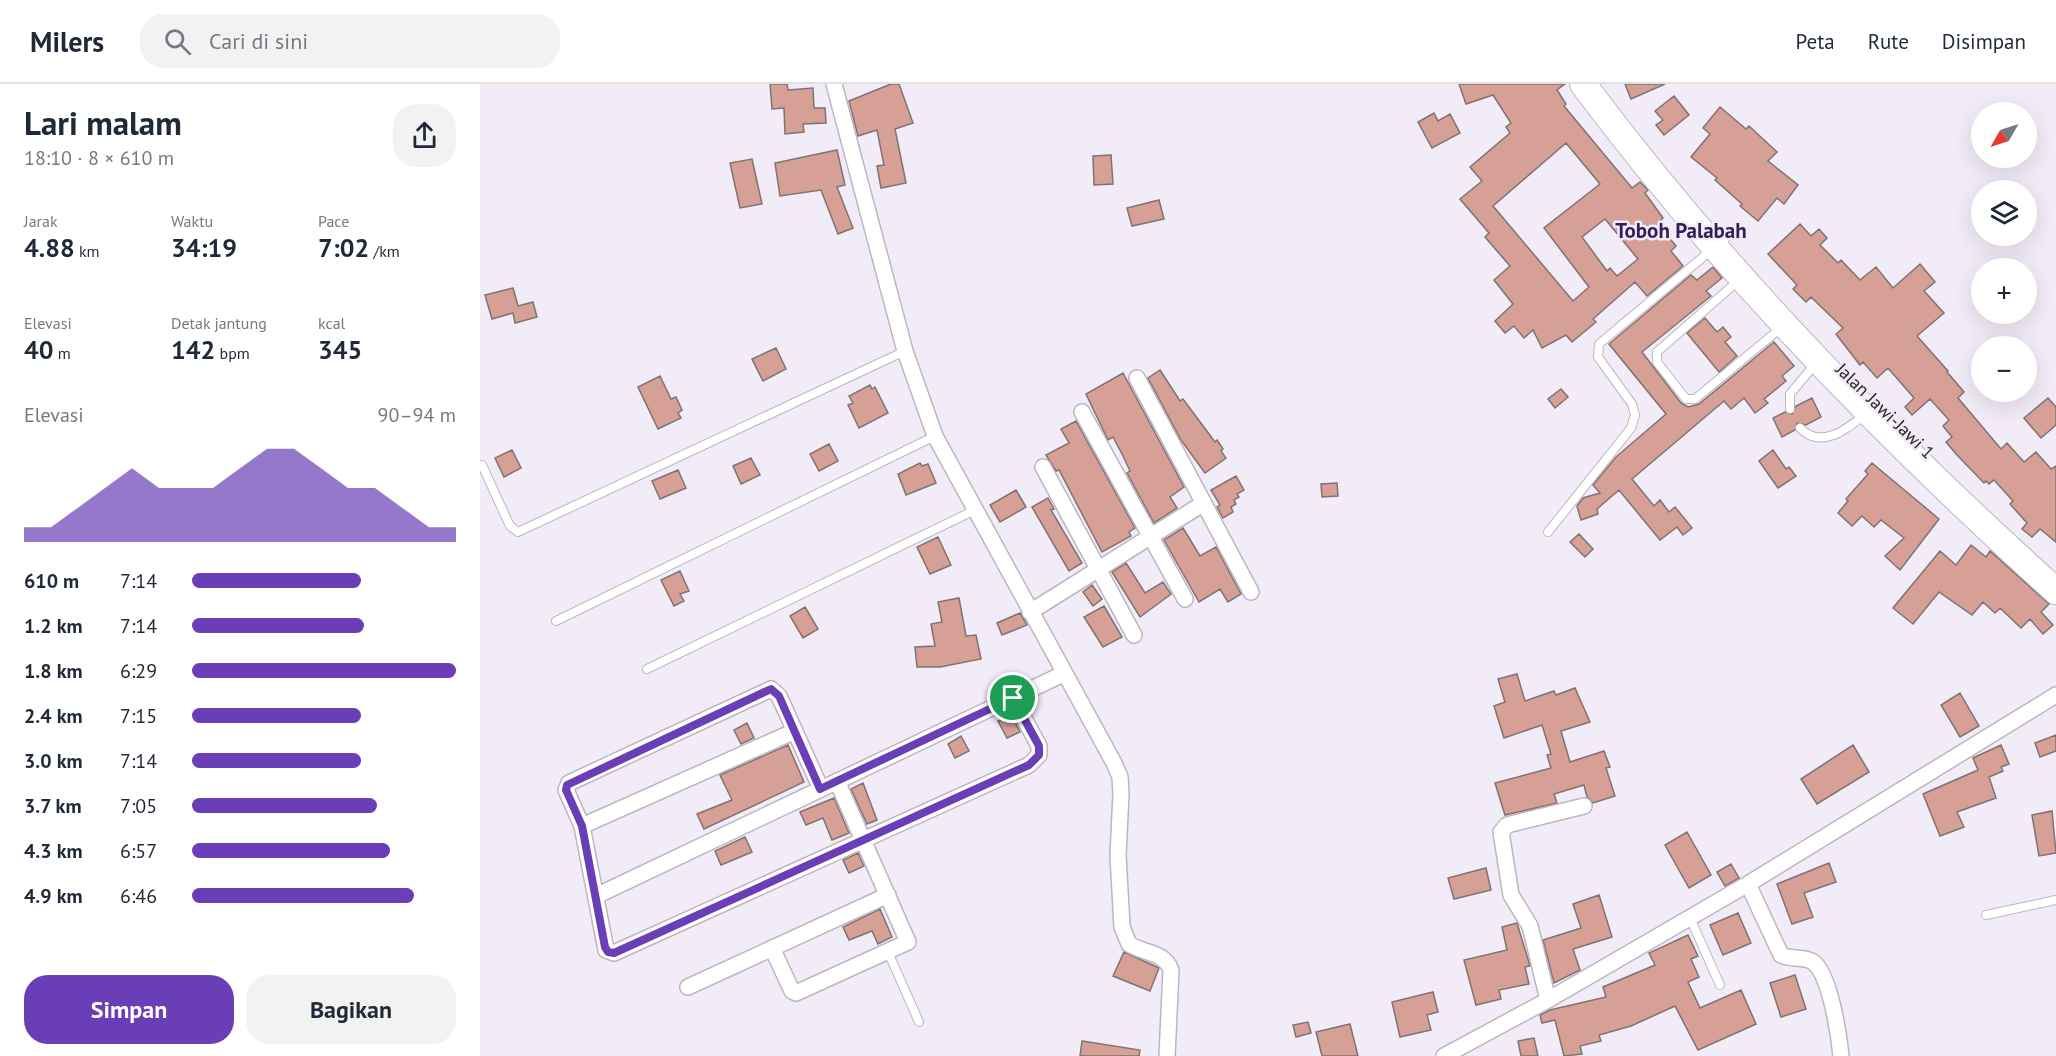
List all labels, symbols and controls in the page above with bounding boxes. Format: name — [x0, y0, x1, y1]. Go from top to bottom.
search box — [140, 14, 560, 68]
text: Milers — [30, 23, 104, 60]
icon: search — [161, 25, 194, 58]
text: Cari di sini — [209, 27, 308, 55]
text: Peta — [1795, 28, 1835, 55]
text: Rute — [1868, 28, 1909, 55]
text: Disimpan — [1942, 28, 2026, 55]
text: Lari malam — [24, 101, 182, 144]
north arrow — [1971, 102, 2037, 168]
map controls — [1971, 102, 2037, 402]
button: share — [393, 104, 456, 167]
text: 18:10 · 8 × 610 m — [24, 145, 174, 171]
button: layers — [1971, 180, 2037, 246]
text: Jarak — [24, 211, 58, 231]
text: Waktu — [171, 211, 213, 231]
text: Pace — [318, 211, 349, 231]
district label: Toboh Palabah — [1615, 217, 1747, 244]
text: 4.88 — [24, 231, 75, 264]
text: 34:19 — [171, 231, 237, 264]
text: 7:02 — [318, 231, 369, 264]
text: km — [75, 241, 100, 261]
text: /km — [369, 241, 400, 261]
button: + — [1971, 258, 2037, 324]
text: Elevasi — [24, 313, 72, 333]
text: Detak jantung — [171, 313, 267, 333]
text: kcal — [318, 313, 345, 333]
text: 40 — [24, 333, 53, 366]
text: 142 — [171, 333, 215, 366]
text: 345 — [318, 333, 362, 366]
button: − — [1971, 336, 2037, 402]
text: m — [53, 343, 71, 363]
text: bpm — [215, 343, 250, 363]
street label: Jalan Jawi-Jawi 1 — [1830, 357, 1940, 464]
text: Elevasi — [24, 402, 84, 428]
text: 90–94 m — [378, 402, 456, 428]
text: 610 m — [24, 568, 79, 594]
text: 7:14 — [120, 568, 157, 594]
text: 1.2 km — [24, 613, 83, 639]
text: 7:14 — [120, 613, 157, 639]
text: 1.8 km — [24, 658, 83, 684]
text: 6:29 — [120, 658, 157, 684]
pin — [987, 672, 1038, 723]
icon: arrive — [996, 681, 1029, 714]
text: 2.4 km — [24, 703, 83, 729]
text: 7:15 — [120, 703, 157, 729]
text: 3.0 km — [24, 748, 83, 774]
text: 7:14 — [120, 748, 157, 774]
text: 3.7 km — [24, 793, 82, 819]
text: 7:05 — [120, 793, 157, 819]
text: 4.3 km — [24, 838, 83, 864]
text: 6:57 — [120, 838, 157, 864]
text: 4.9 km — [24, 883, 83, 909]
text: 6:46 — [120, 883, 157, 909]
button: Simpan — [24, 975, 234, 1044]
button: Bagikan — [246, 975, 456, 1044]

